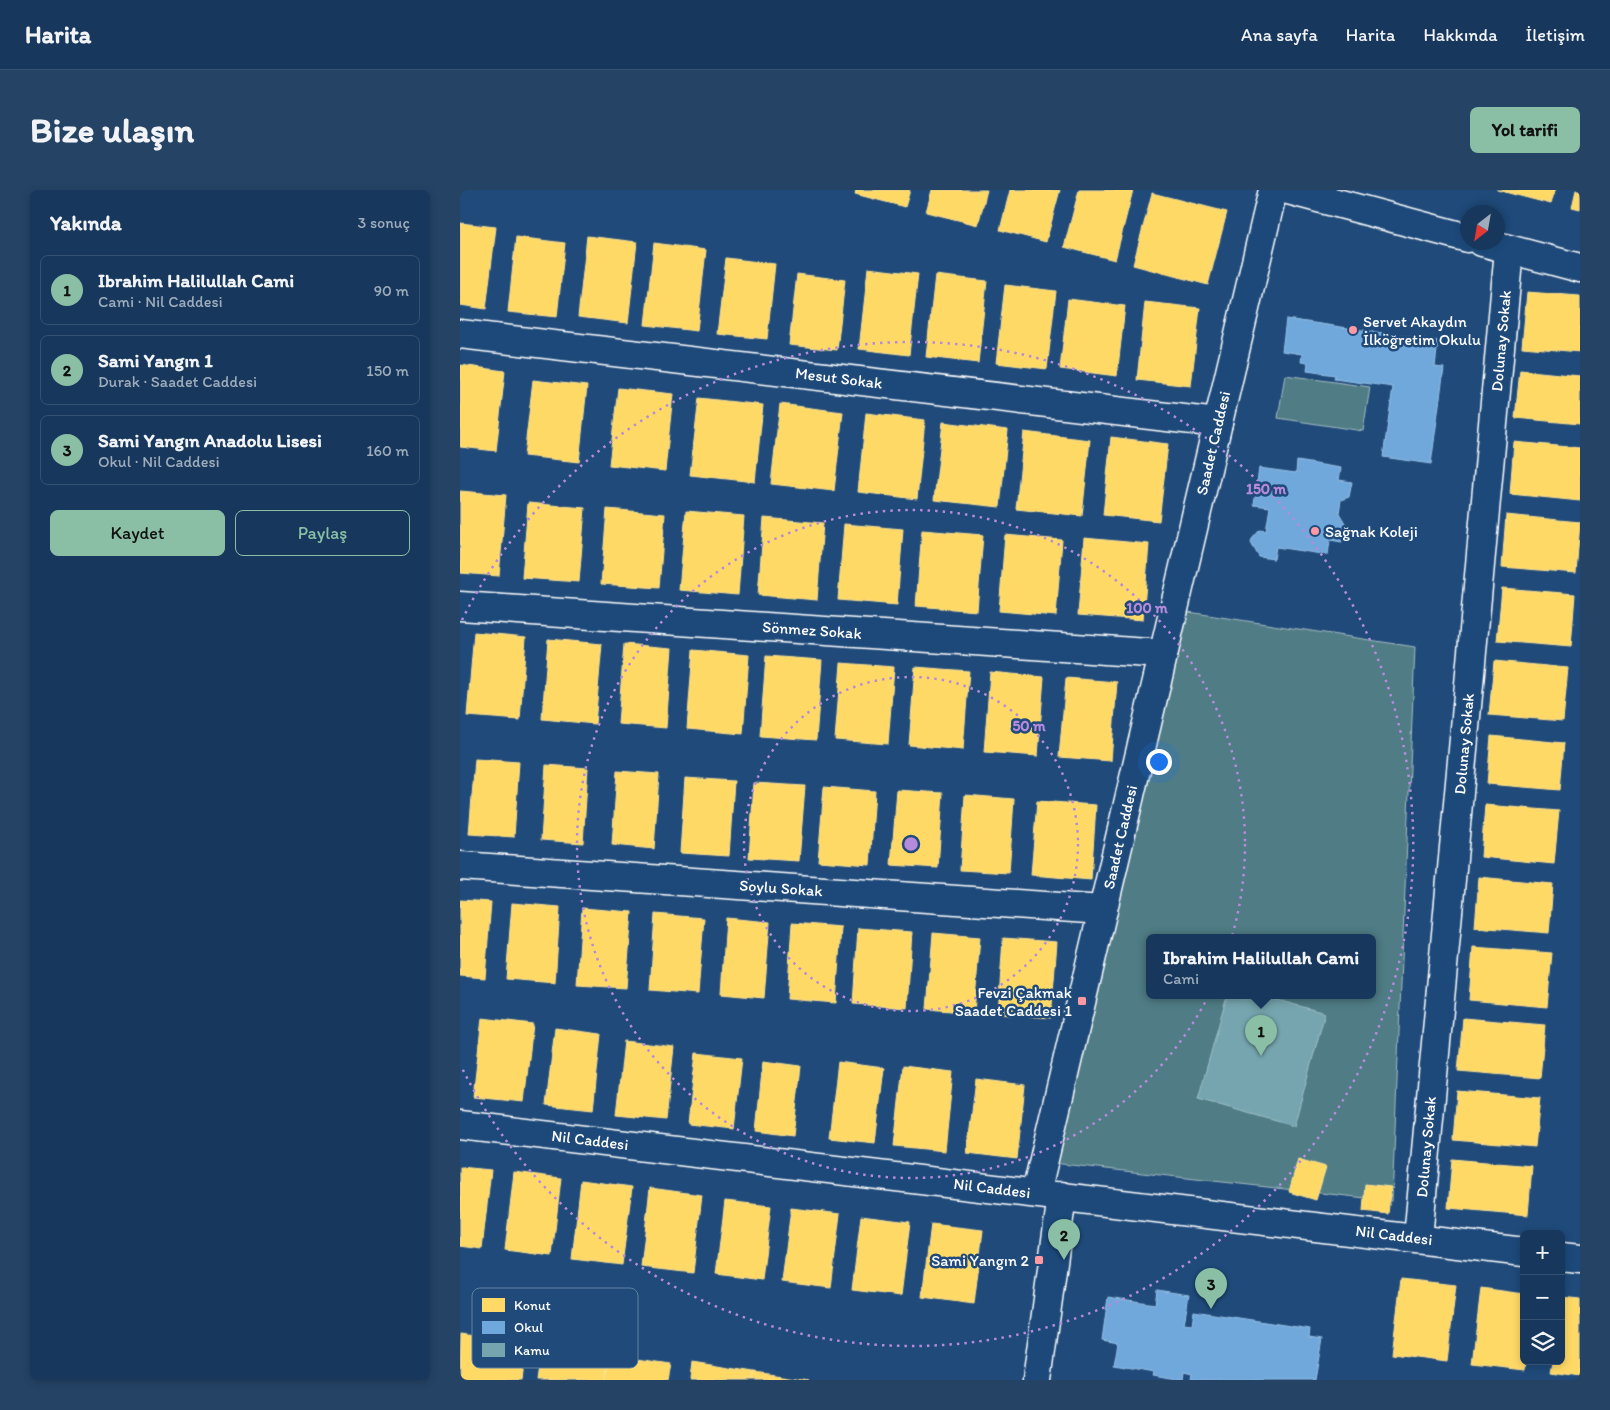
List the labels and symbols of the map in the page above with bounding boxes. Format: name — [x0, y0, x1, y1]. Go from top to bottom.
north arrow — [1460, 205, 1505, 250]
street label: Dolunay Sokak — [1487, 290, 1515, 392]
place label: Servet Akaydın İlköğretim Okulu — [1363, 312, 1481, 349]
marker: Servet Akaydın İlköğretim Okulu — [1347, 324, 1359, 336]
street label: Mesut Sokak — [794, 363, 884, 393]
street label: Saadet Caddesi — [1192, 389, 1234, 497]
text: 150 m — [1246, 480, 1286, 498]
place label: Sağnak Koleji — [1325, 522, 1418, 541]
marker: Sağnak Koleji — [1309, 525, 1321, 537]
text: 100 m — [1126, 599, 1168, 617]
street label: Sönmez Sokak — [762, 617, 862, 643]
street label: Dolunay Sokak — [1450, 693, 1478, 795]
text: 50 m — [1012, 717, 1046, 735]
your location — [1146, 749, 1172, 775]
street label: Saadet Caddesi — [1099, 783, 1141, 891]
centre of rings — [902, 835, 920, 853]
street label: Soylu Sokak — [739, 876, 824, 900]
place label: Fevzi Çakmak Saadet Caddesi 1 — [955, 983, 1073, 1020]
marker: Fevzi Çakmak Saadet Caddesi 1 — [1076, 995, 1088, 1007]
pin: 1 — [1245, 1015, 1277, 1056]
street label: Dolunay Sokak — [1412, 1096, 1440, 1198]
street label: Nil Caddesi — [550, 1126, 630, 1154]
street label: Nil Caddesi — [952, 1174, 1032, 1202]
pin: 2 — [1048, 1219, 1080, 1260]
street label: Nil Caddesi — [1354, 1221, 1434, 1249]
place label: Sami Yangın 2 — [931, 1251, 1030, 1270]
marker: Sami Yangın 2 — [1033, 1254, 1045, 1266]
pin: 3 — [1195, 1268, 1227, 1309]
legend — [472, 1288, 638, 1368]
text: Konut — [514, 1297, 551, 1314]
text: Okul — [514, 1319, 543, 1336]
text: Kamu — [514, 1342, 550, 1359]

